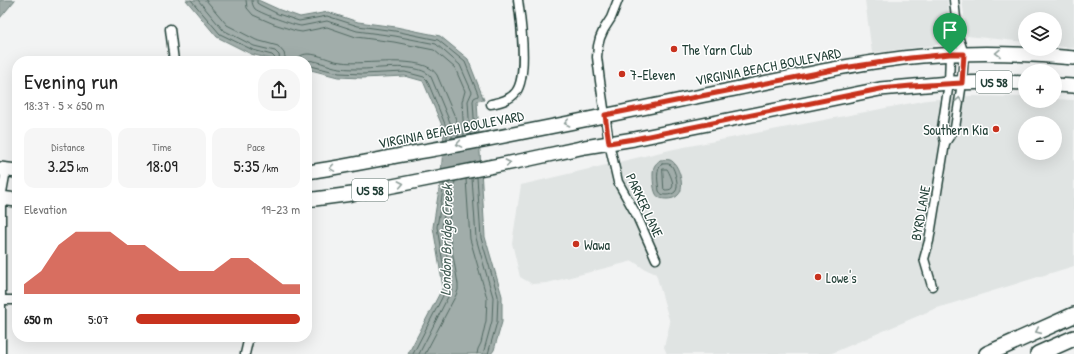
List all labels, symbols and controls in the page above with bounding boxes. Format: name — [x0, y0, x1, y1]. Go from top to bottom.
map controls — [1018, 12, 1062, 160]
button: layers — [1018, 12, 1062, 56]
pin — [933, 13, 967, 54]
icon: arrive — [939, 19, 961, 41]
place label: The Yarn Club — [682, 40, 753, 59]
street label: VIRGINIA BEACH BOULEVARD — [694, 43, 843, 89]
marker: The Yarn Club — [669, 44, 679, 54]
one-way arrow — [995, 49, 1001, 58]
button: + — [1018, 64, 1062, 108]
place label: 7-Eleven — [630, 65, 676, 84]
text: Evening run — [24, 66, 118, 96]
button: share — [258, 69, 300, 111]
marker: 7-Eleven — [617, 69, 627, 79]
road number: US 58 — [976, 71, 1012, 93]
text: 18:37 · 5 × 650 m — [24, 96, 104, 114]
one-way arrow — [954, 97, 963, 103]
street label: VIRGINIA BEACH BOULEVARD — [377, 106, 526, 152]
button: − — [1018, 116, 1062, 160]
one-way arrow — [564, 118, 570, 127]
place label: Southern Kia — [923, 120, 989, 139]
marker: Southern Kia — [991, 124, 1001, 134]
text: Distance — [51, 140, 85, 154]
text: Time — [152, 140, 172, 154]
text: Pace — [247, 140, 265, 154]
one-way arrow — [456, 140, 463, 148]
text: 3.25 — [48, 154, 74, 177]
text: 18:09 — [146, 154, 178, 177]
text: 5:35 — [233, 154, 259, 177]
one-way arrow — [505, 160, 511, 168]
text: km — [74, 161, 88, 175]
text: /km — [259, 161, 279, 175]
one-way arrow — [329, 163, 335, 172]
street label: PARKER LANE — [622, 170, 668, 240]
road number: US 58 — [352, 179, 388, 201]
one-way arrow — [397, 180, 404, 189]
water label: London Bridge Creek — [435, 182, 458, 296]
street label: BYRD LANE — [906, 184, 934, 242]
text: Elevation — [24, 200, 67, 218]
text: 19–23 m — [261, 200, 300, 218]
place label: Wawa — [584, 235, 611, 254]
marker: Wawa — [571, 239, 581, 249]
place label: Lowe's — [826, 268, 857, 287]
marker: Lowe's — [813, 272, 823, 282]
text: 650 m — [24, 310, 52, 328]
text: 5:07 — [88, 310, 109, 328]
one-way arrow — [1035, 326, 1043, 334]

